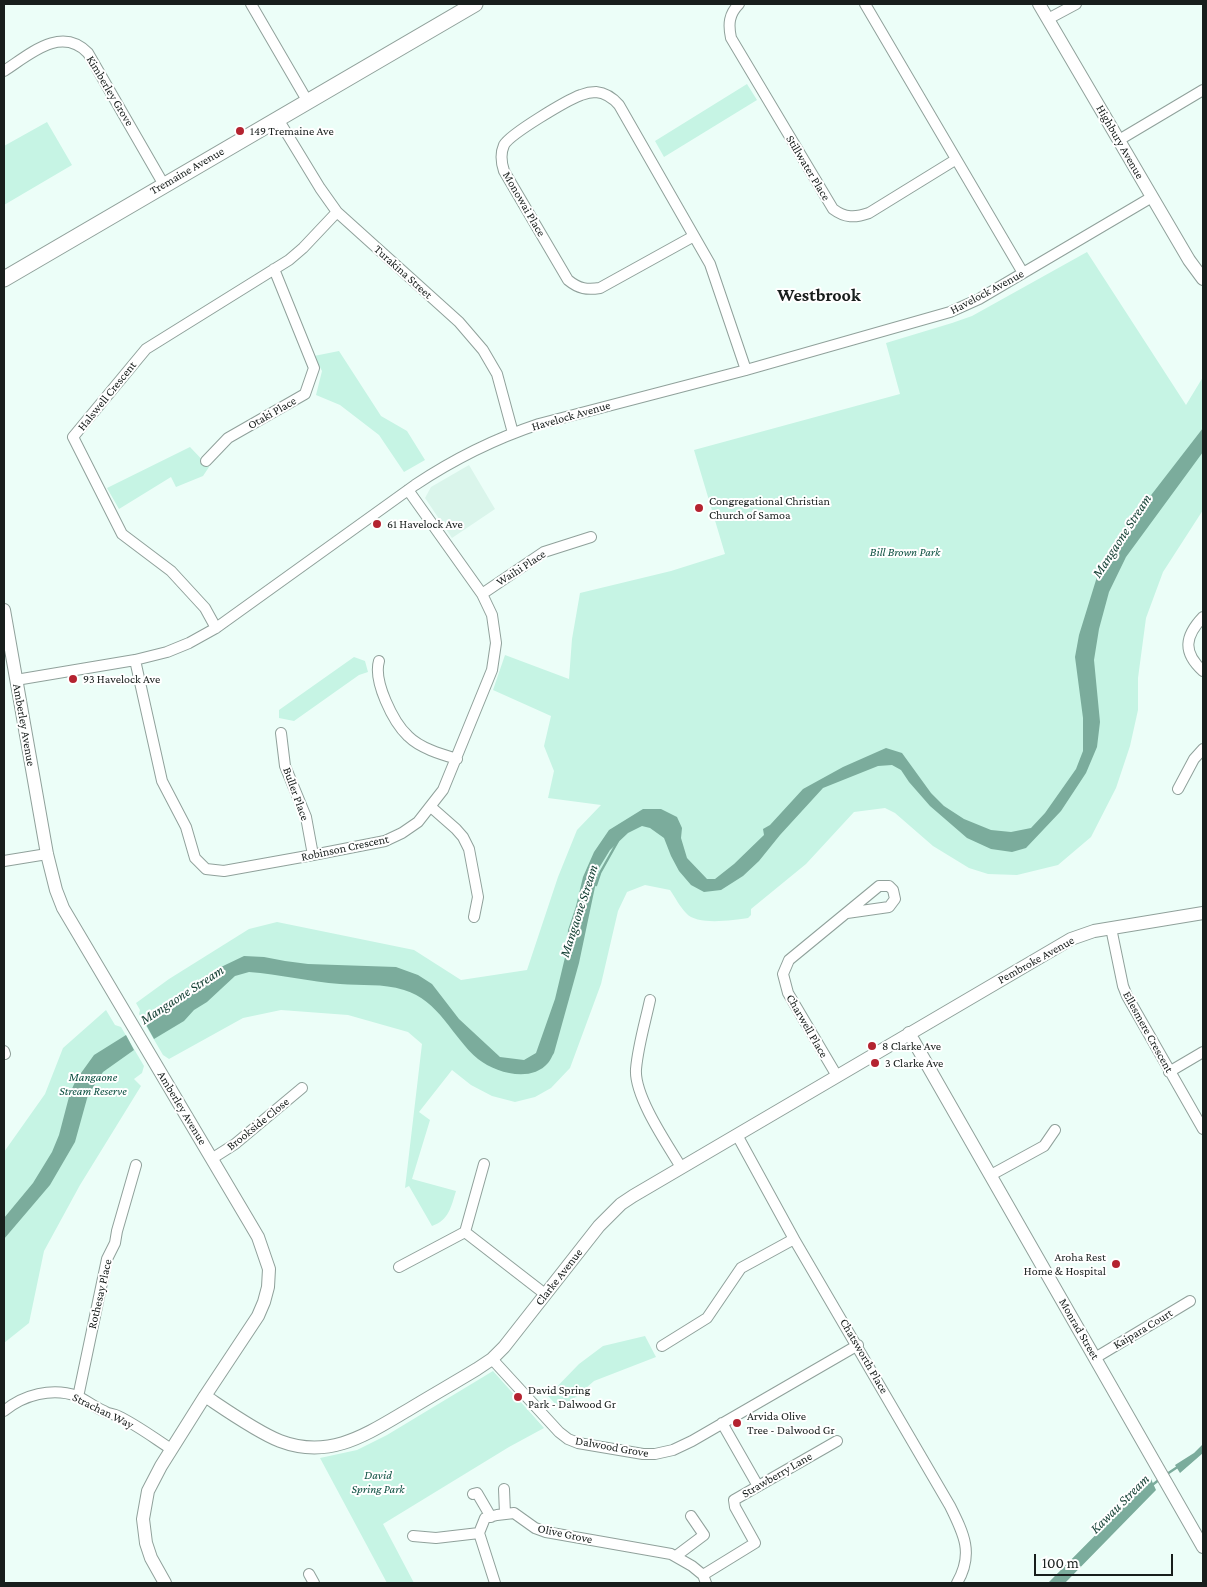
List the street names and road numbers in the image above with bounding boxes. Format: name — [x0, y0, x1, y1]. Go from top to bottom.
street label: Kimberley Grove — [83, 53, 137, 129]
street label: Highbury Avenue — [1093, 102, 1147, 182]
street label: Stillwater Place — [783, 133, 833, 203]
street label: Tremaine Avenue — [147, 144, 227, 198]
street label: Monowai Place — [500, 169, 548, 239]
street label: Turakina Street — [371, 242, 435, 302]
street label: Havelock Avenue — [948, 267, 1026, 317]
street label: Halswell Crescent — [75, 358, 139, 434]
street label: Otaki Place — [245, 393, 299, 433]
street label: Havelock Avenue — [530, 398, 612, 434]
street label: Waihi Place — [494, 547, 548, 589]
street label: Amberley Avenue — [10, 683, 38, 767]
street label: Buller Place — [280, 765, 312, 823]
street label: Robinson Crescent — [300, 832, 390, 864]
street label: Pembroke Avenue — [995, 933, 1077, 987]
street label: Ellesmere Crescent — [1120, 989, 1176, 1075]
street label: Charwell Place — [783, 992, 831, 1060]
street label: Amberley Avenue — [154, 1068, 210, 1148]
street label: Brookside Close — [224, 1094, 292, 1154]
street label: Clarke Avenue — [532, 1246, 586, 1308]
street label: Rothesay Place — [85, 1258, 115, 1330]
street label: Monrad Street — [1056, 1296, 1102, 1362]
street label: Kaipara Court — [1111, 1306, 1175, 1352]
street label: Chatsworth Place — [837, 1316, 891, 1396]
street label: Strachan Way — [70, 1390, 136, 1432]
street label: Dalwood Grove — [574, 1433, 650, 1461]
street label: Strawberry Lane — [739, 1449, 815, 1501]
street label: Olive Grove — [536, 1521, 594, 1547]

